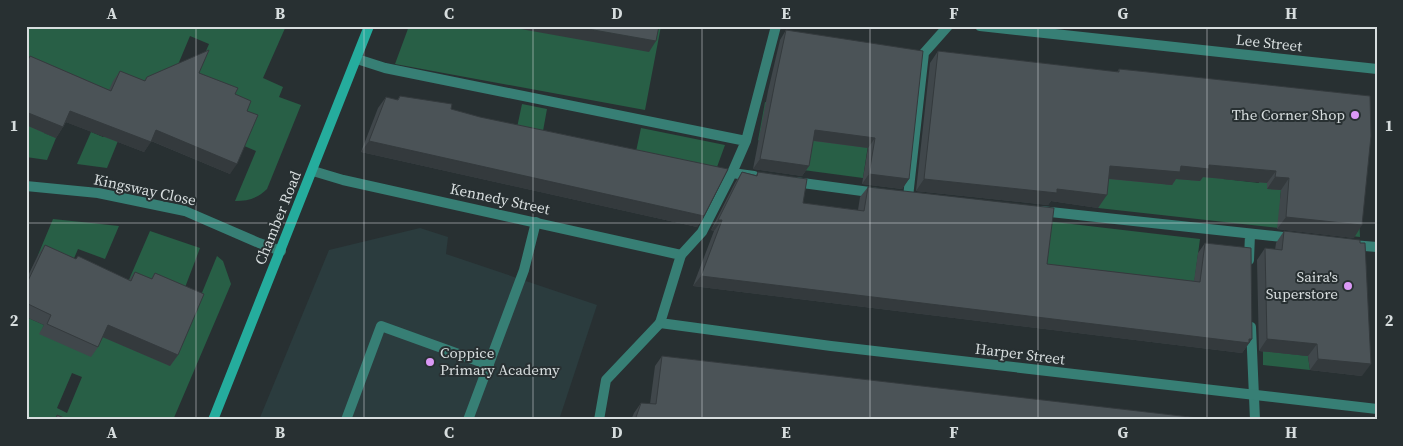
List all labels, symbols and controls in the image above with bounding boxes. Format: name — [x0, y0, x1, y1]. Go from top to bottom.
text: A — [107, 2, 118, 24]
text: B — [275, 2, 286, 24]
text: C — [444, 2, 454, 24]
text: D — [611, 2, 623, 24]
text: E — [781, 2, 791, 24]
text: F — [949, 2, 959, 24]
text: G — [1118, 2, 1129, 24]
text: H — [1285, 2, 1297, 24]
street label: Lee Street — [1235, 29, 1303, 56]
place label: The Corner Shop — [1232, 104, 1345, 125]
marker: The Corner Shop — [1349, 109, 1361, 121]
text: 1 — [10, 114, 18, 136]
text: 1 — [1385, 114, 1393, 136]
street label: Chamber Road — [249, 167, 306, 268]
street label: Kingsway Close — [92, 168, 199, 211]
street label: Kennedy Street — [448, 178, 552, 219]
place label: Saira's Superstore — [1266, 266, 1338, 304]
marker: Saira's Superstore — [1342, 280, 1354, 292]
text: 2 — [10, 309, 19, 331]
text: 2 — [1385, 309, 1394, 331]
street label: Harper Street — [974, 338, 1066, 369]
place label: Coppice Primary Academy — [440, 342, 560, 380]
marker: Coppice Primary Academy — [424, 356, 436, 368]
text: A — [107, 421, 118, 443]
text: B — [275, 421, 286, 443]
text: C — [444, 421, 454, 443]
text: D — [611, 421, 623, 443]
text: E — [781, 421, 791, 443]
text: F — [949, 421, 959, 443]
text: G — [1118, 421, 1129, 443]
text: H — [1285, 421, 1297, 443]

